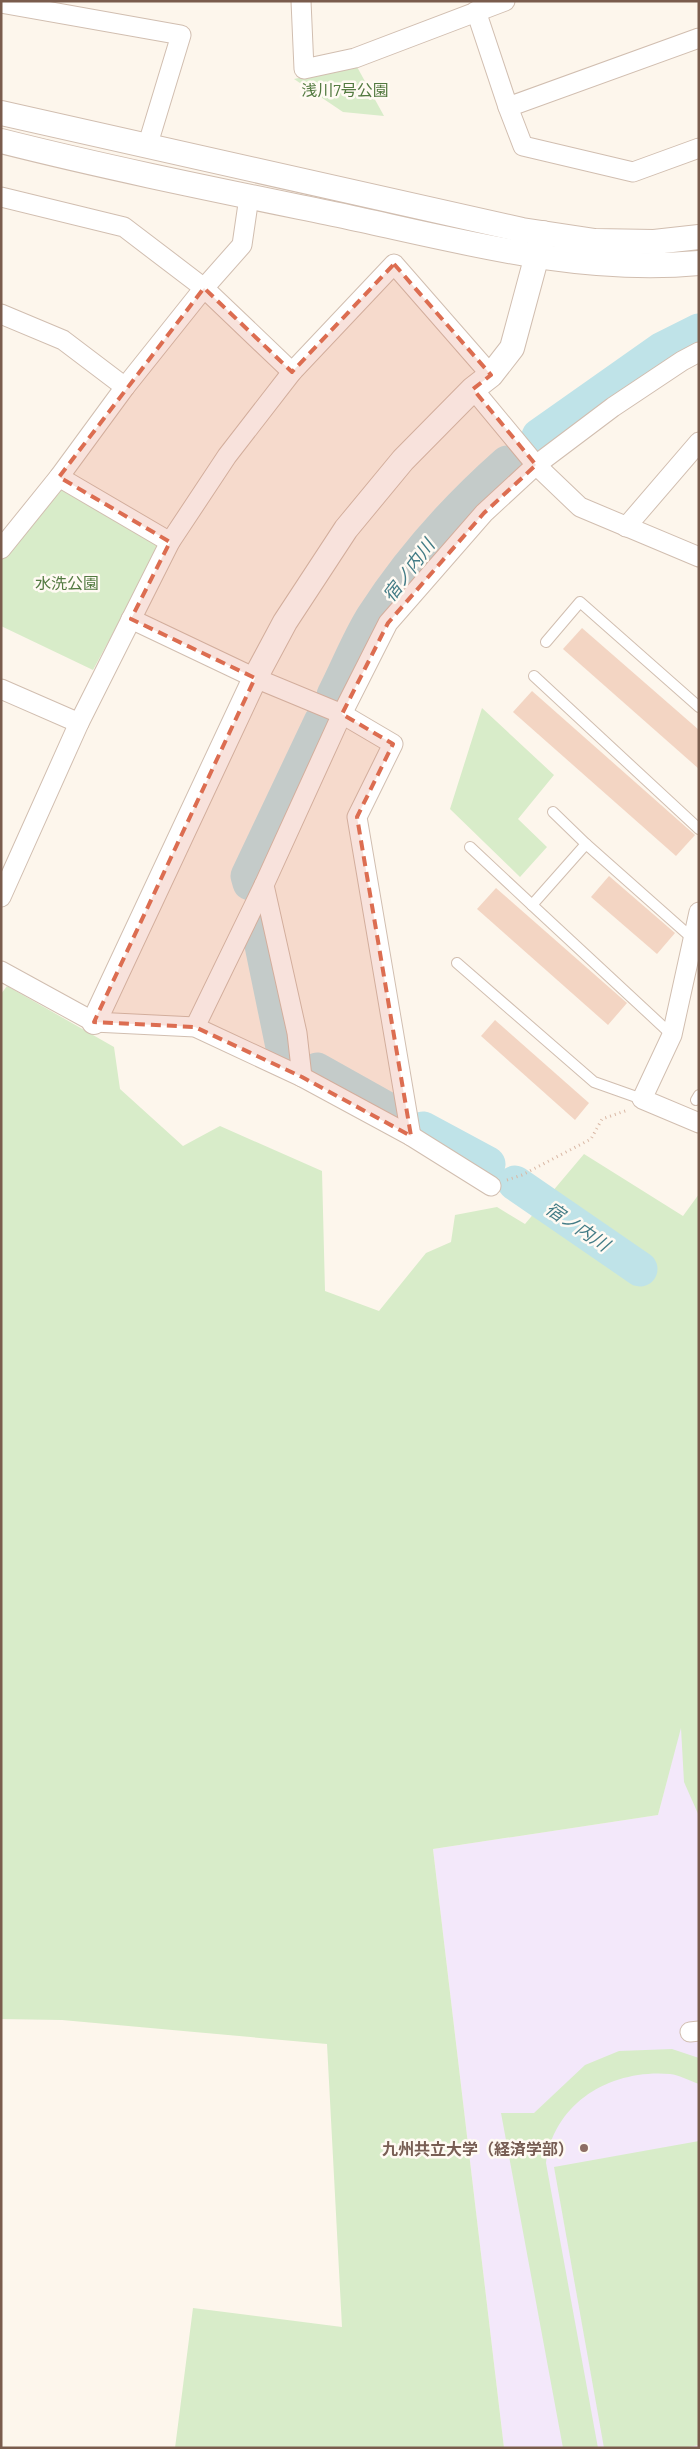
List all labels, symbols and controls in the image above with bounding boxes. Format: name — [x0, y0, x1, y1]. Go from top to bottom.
park label: 浅川7号公園 — [301, 80, 389, 99]
water label: 宿ノ内川 — [378, 533, 440, 605]
park label: 水洗公園 — [35, 573, 99, 592]
water label: 宿ノ内川 — [542, 1197, 616, 1256]
place label: 九州共立大学（経済学部） — [382, 2139, 574, 2158]
marker: 九州共立大学（経済学部） — [578, 2142, 590, 2154]

